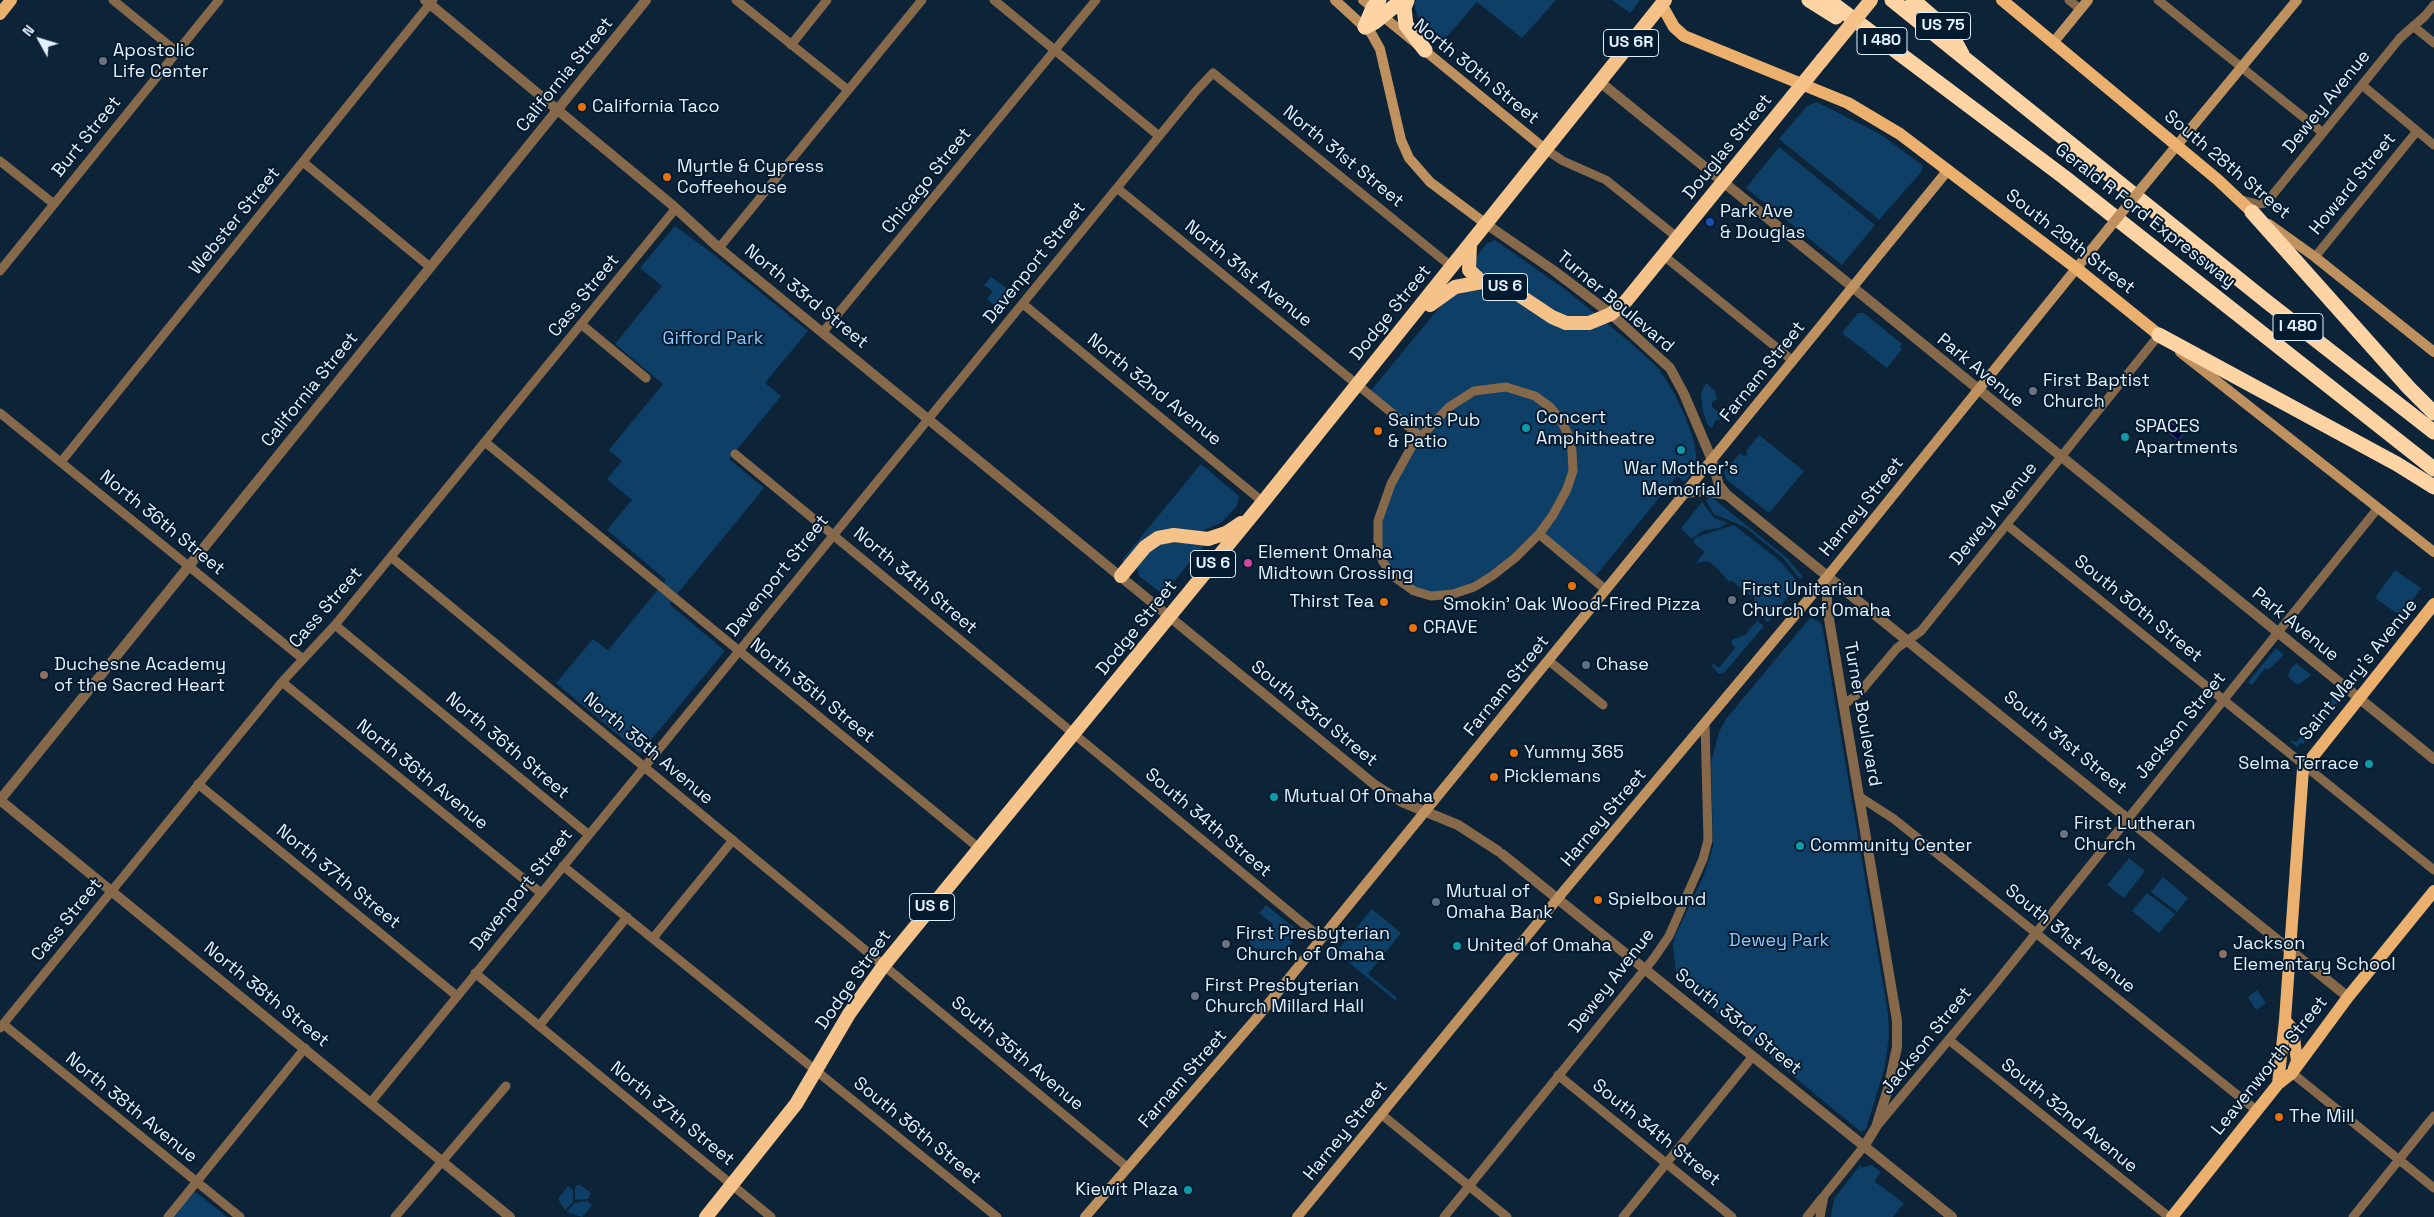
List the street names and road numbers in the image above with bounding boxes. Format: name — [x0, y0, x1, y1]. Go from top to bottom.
road number: US 75 — [1916, 12, 1970, 40]
street label: California Street — [512, 13, 618, 137]
street label: North 30th Street — [1409, 15, 1543, 129]
road number: I 480 — [1857, 27, 1907, 54]
road number: US 6R — [1604, 29, 1658, 56]
street label: Dewey Avenue — [2279, 46, 2375, 158]
street label: Douglas Street — [1679, 90, 1777, 204]
street label: Burt Street — [48, 92, 126, 182]
street label: North 31st Street — [1278, 102, 1408, 212]
street label: South 28th Street — [2159, 106, 2295, 224]
street label: Chicago Street — [878, 124, 976, 238]
street label: Howard Street — [2305, 129, 2401, 239]
street label: Gerald R Ford Expressway — [2050, 139, 2240, 293]
street label: Webster Street — [185, 163, 285, 279]
street label: South 29th Street — [2001, 185, 2139, 299]
street label: Davenport Street — [979, 198, 1091, 328]
street label: North 31st Avenue — [1180, 216, 1316, 332]
street label: North 33rd Street — [740, 240, 872, 354]
street label: Turner Boulevard — [1552, 247, 1678, 357]
street label: Cass Street — [544, 250, 624, 342]
street label: Dodge Street — [1346, 261, 1436, 365]
road number: US 6 — [1482, 274, 1528, 300]
road number: I 480 — [2273, 314, 2323, 341]
street label: Farnam Street — [1716, 317, 1810, 427]
street label: California Street — [257, 328, 363, 452]
street label: North 32nd Avenue — [1083, 329, 1225, 451]
street label: Park Avenue — [1932, 329, 2028, 413]
street label: Harney Street — [1815, 453, 1909, 561]
street label: Dewey Avenue — [1946, 458, 2042, 570]
street label: North 36th Street — [95, 466, 229, 580]
street label: Davenport Street — [722, 511, 834, 641]
street label: North 34th Street — [849, 523, 981, 639]
road number: US 6 — [1190, 550, 1236, 578]
street label: South 30th Street — [2070, 551, 2206, 667]
street label: Cass Street — [285, 563, 367, 653]
street label: Dodge Street — [1092, 576, 1182, 680]
street label: Park Avenue — [2247, 583, 2343, 667]
street label: Saint Mary's Avenue — [2295, 595, 2423, 745]
street label: Farnam Street — [1460, 631, 1554, 741]
street label: North 35th Street — [745, 634, 879, 748]
street label: Turner Boulevard — [1839, 640, 1885, 788]
street label: South 33rd Street — [1246, 656, 1382, 772]
street label: Jackson Street — [2131, 668, 2231, 784]
street label: South 31st Street — [1999, 687, 2131, 799]
street label: North 36th Street — [441, 688, 573, 804]
street label: North 35th Avenue — [579, 688, 717, 810]
street label: North 36th Avenue — [352, 715, 492, 835]
street label: South 34th Street — [1140, 764, 1276, 882]
street label: Harney Street — [1557, 765, 1651, 871]
street label: North 37th Street — [271, 820, 405, 934]
street label: Davenport Street — [466, 825, 578, 955]
street label: Cass Street — [27, 874, 107, 966]
street label: South 31st Avenue — [2001, 880, 2139, 998]
road number: US 6 — [910, 894, 954, 920]
street label: Dewey Avenue — [1565, 924, 1659, 1038]
street label: Dodge Street — [812, 926, 896, 1034]
street label: North 38th Street — [199, 938, 333, 1052]
street label: South 33rd Street — [1670, 964, 1806, 1080]
street label: Jackson Street — [1877, 983, 1977, 1099]
street label: South 35th Avenue — [946, 992, 1088, 1116]
street label: Leavenworth Street — [2207, 992, 2333, 1140]
street label: Farnam Street — [1134, 1025, 1232, 1133]
street label: North 38th Avenue — [61, 1048, 201, 1168]
street label: South 32nd Avenue — [1996, 1054, 2142, 1178]
street label: North 37th Street — [605, 1057, 739, 1171]
street label: South 36th Street — [849, 1073, 985, 1189]
street label: South 34th Street — [1588, 1075, 1724, 1191]
street label: Harney Street — [1299, 1077, 1393, 1185]

